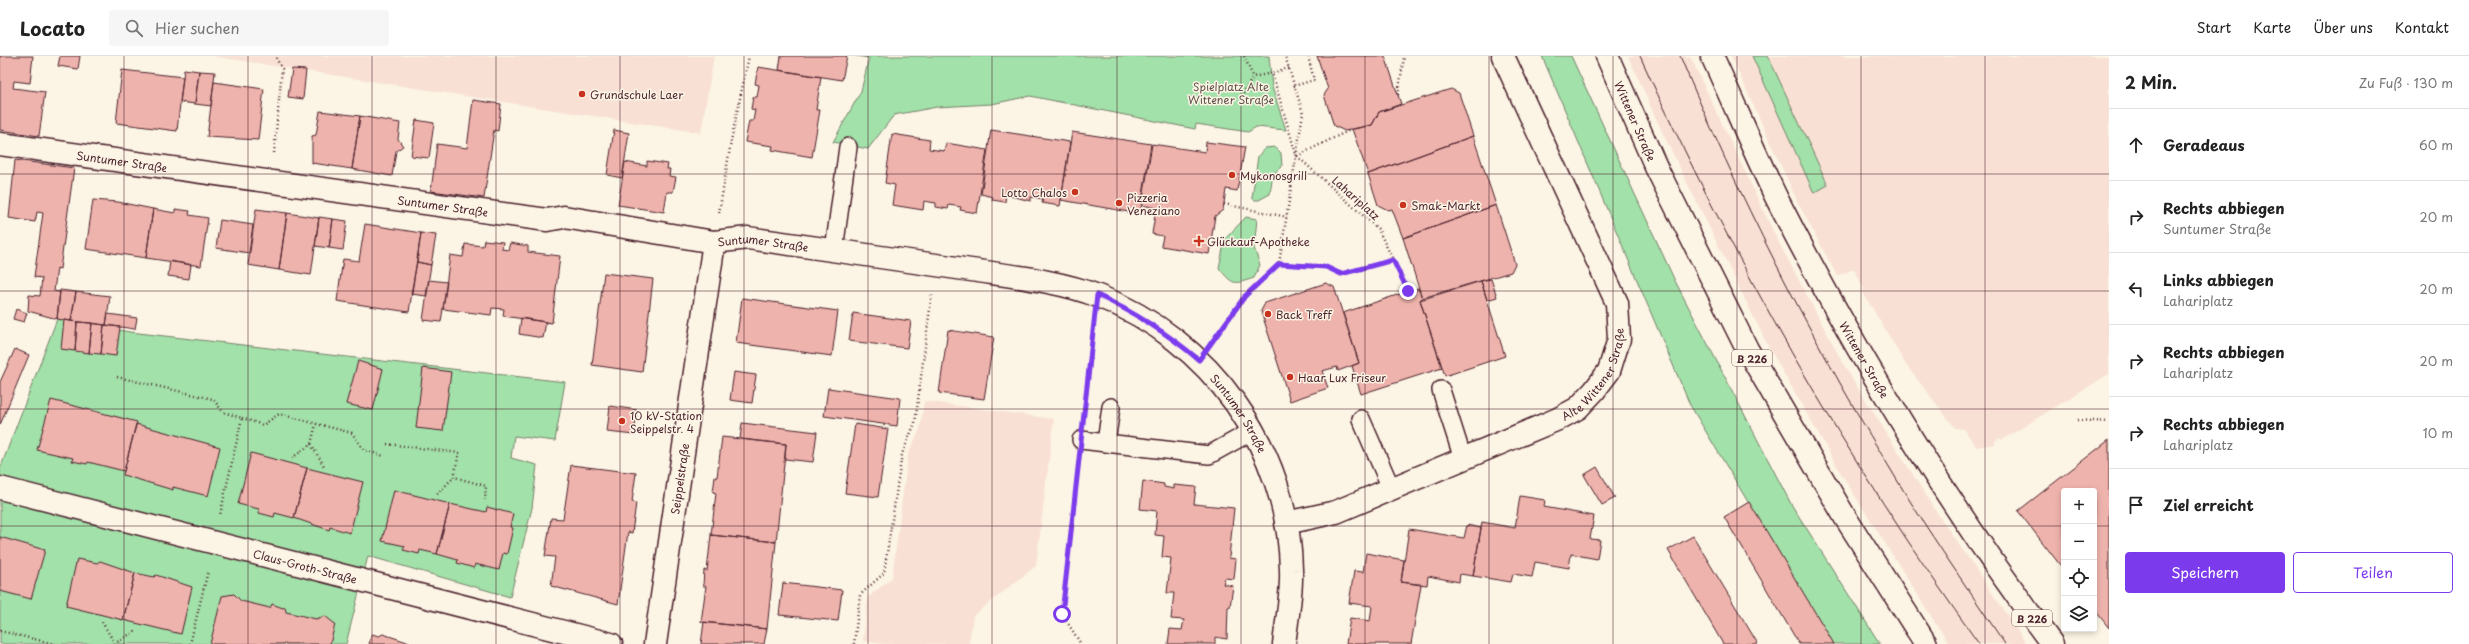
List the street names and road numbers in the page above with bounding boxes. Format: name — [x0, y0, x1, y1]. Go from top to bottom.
street label: Wittener Straße — [1611, 78, 1661, 164]
street label: Suntumer Straße — [75, 146, 169, 176]
street label: Lahariplatz — [1328, 172, 1384, 224]
street label: Suntumer Straße — [396, 191, 490, 220]
street label: Suntumer Straße — [717, 229, 810, 255]
street label: Wittener Straße — [1836, 318, 1894, 401]
street label: Alte Wittener Straße — [1558, 328, 1628, 424]
road number: B 226 — [1732, 350, 1772, 366]
street label: Suntumer Straße — [1207, 370, 1271, 456]
street label: Seippelstraße — [666, 442, 693, 515]
street label: Claus-Groth-Straße — [251, 544, 359, 587]
road number: B 226 — [2012, 610, 2052, 626]

